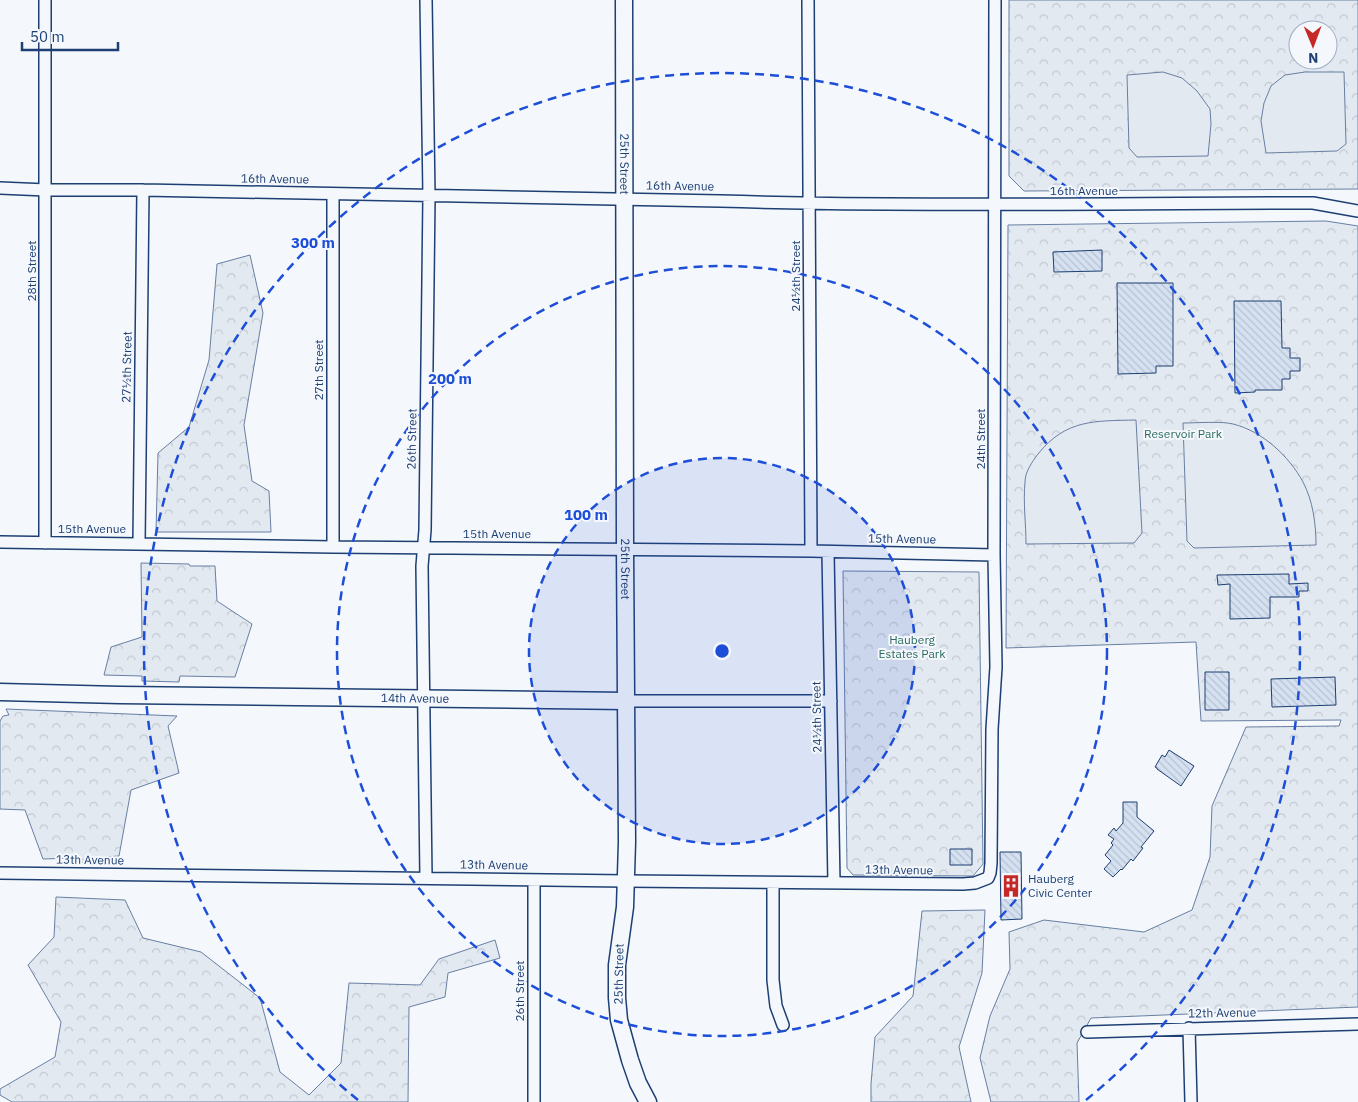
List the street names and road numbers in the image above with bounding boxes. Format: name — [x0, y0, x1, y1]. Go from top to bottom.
street label: 25th Street — [617, 133, 632, 195]
street label: 16th Avenue — [241, 170, 310, 187]
street label: 16th Avenue — [646, 177, 715, 194]
street label: 16th Avenue — [1050, 183, 1119, 198]
street label: 28th Street — [24, 240, 39, 302]
street label: 24½th Street — [788, 240, 803, 312]
street label: 27½th Street — [118, 331, 135, 403]
street label: 27th Street — [311, 339, 326, 401]
street label: 26th Street — [403, 408, 420, 470]
street label: 24th Street — [973, 408, 988, 470]
street label: 15th Avenue — [58, 521, 127, 536]
street label: 15th Avenue — [463, 526, 532, 541]
street label: 15th Avenue — [868, 530, 937, 547]
street label: 25th Street — [618, 538, 633, 600]
street label: 24½th Street — [808, 681, 825, 753]
street label: 14th Avenue — [381, 690, 450, 706]
street label: 13th Avenue — [56, 851, 125, 868]
street label: 13th Avenue — [460, 856, 529, 873]
street label: 13th Avenue — [865, 861, 934, 878]
street label: 25th Street — [610, 943, 627, 1005]
street label: 26th Street — [512, 960, 527, 1022]
street label: 12th Avenue — [1188, 1004, 1257, 1021]

